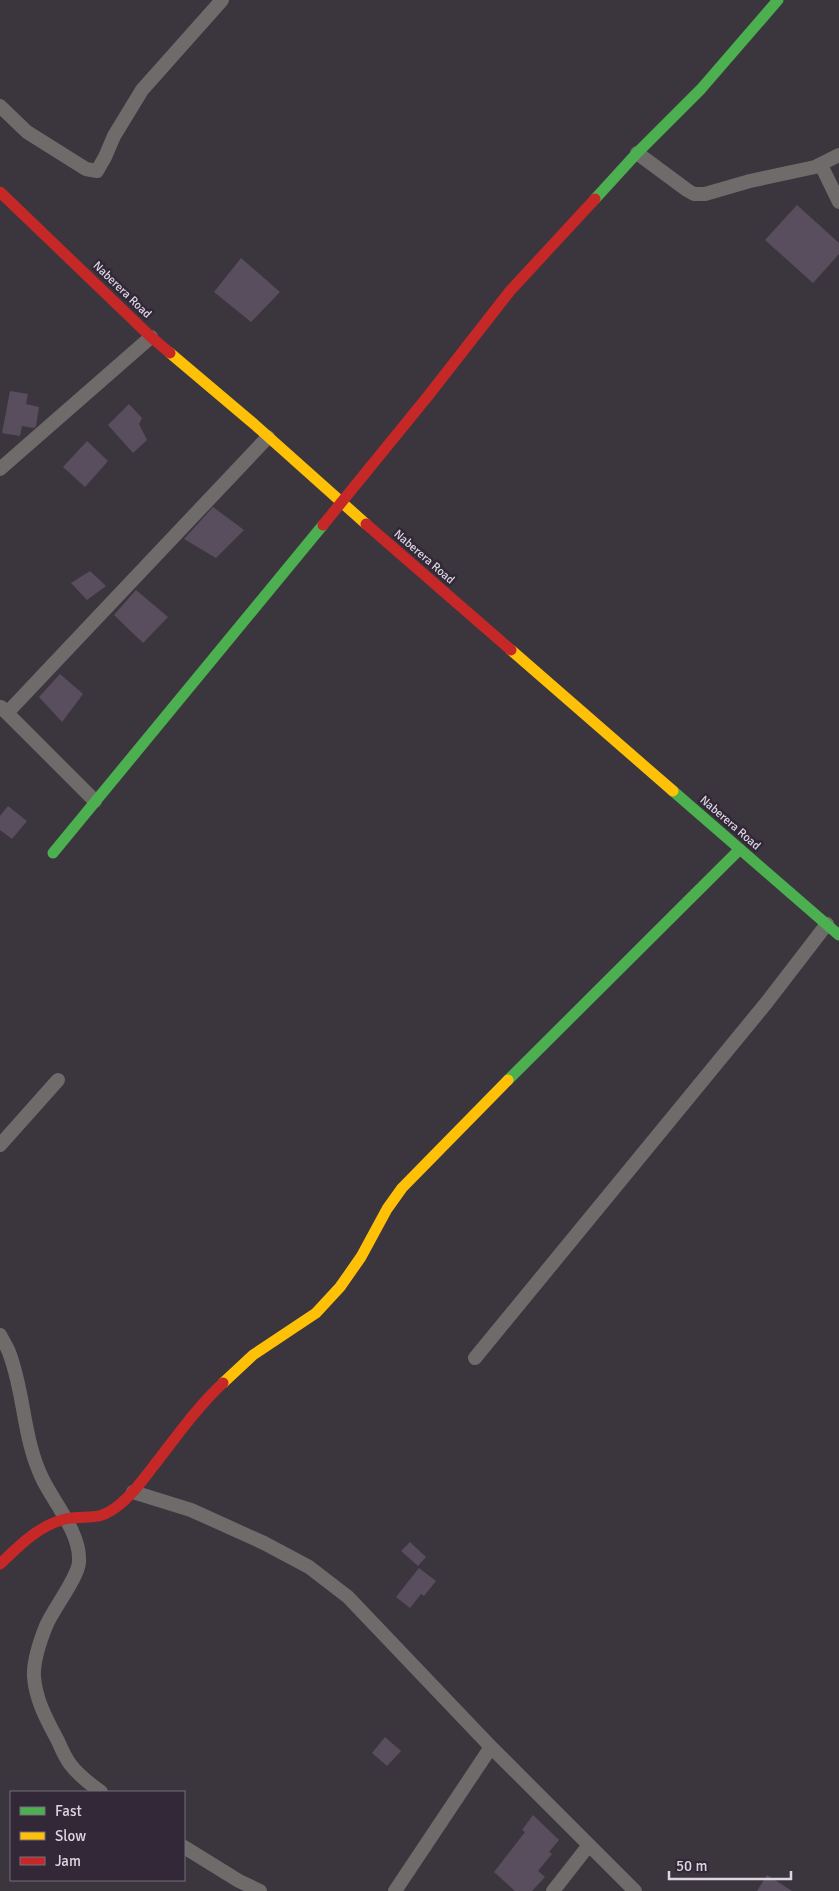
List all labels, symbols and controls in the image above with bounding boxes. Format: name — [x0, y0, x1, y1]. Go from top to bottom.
street label: Naberera Road — [90, 258, 154, 322]
street label: Naberera Road — [391, 527, 457, 587]
street label: Naberera Road — [697, 793, 763, 853]
legend — [10, 1791, 185, 1881]
text: Fast — [55, 1802, 82, 1820]
text: Slow — [55, 1827, 86, 1845]
scale bar — [669, 1848, 792, 1880]
text: Jam — [55, 1852, 81, 1870]
text: 50 m — [676, 1857, 707, 1875]

